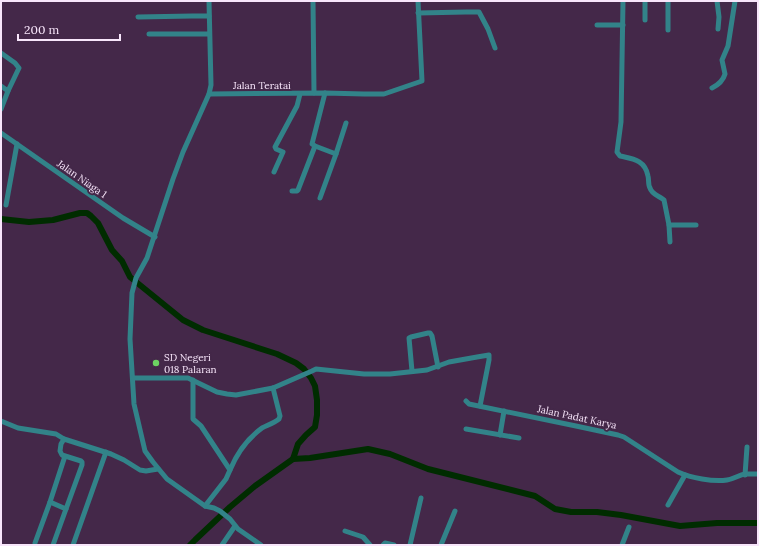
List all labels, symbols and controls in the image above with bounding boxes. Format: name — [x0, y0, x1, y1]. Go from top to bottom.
scale bar — [18, 16, 120, 42]
text: 200 m — [24, 22, 60, 37]
street label: Jalan Teratai — [232, 79, 291, 92]
street label: Jalan Niaga 1 — [54, 157, 110, 201]
place label: SD Negeri 018 Palaran — [164, 351, 217, 376]
marker: SD Negeri 018 Palaran — [151, 358, 161, 368]
street label: Jalan Padat Karya — [535, 402, 618, 432]

